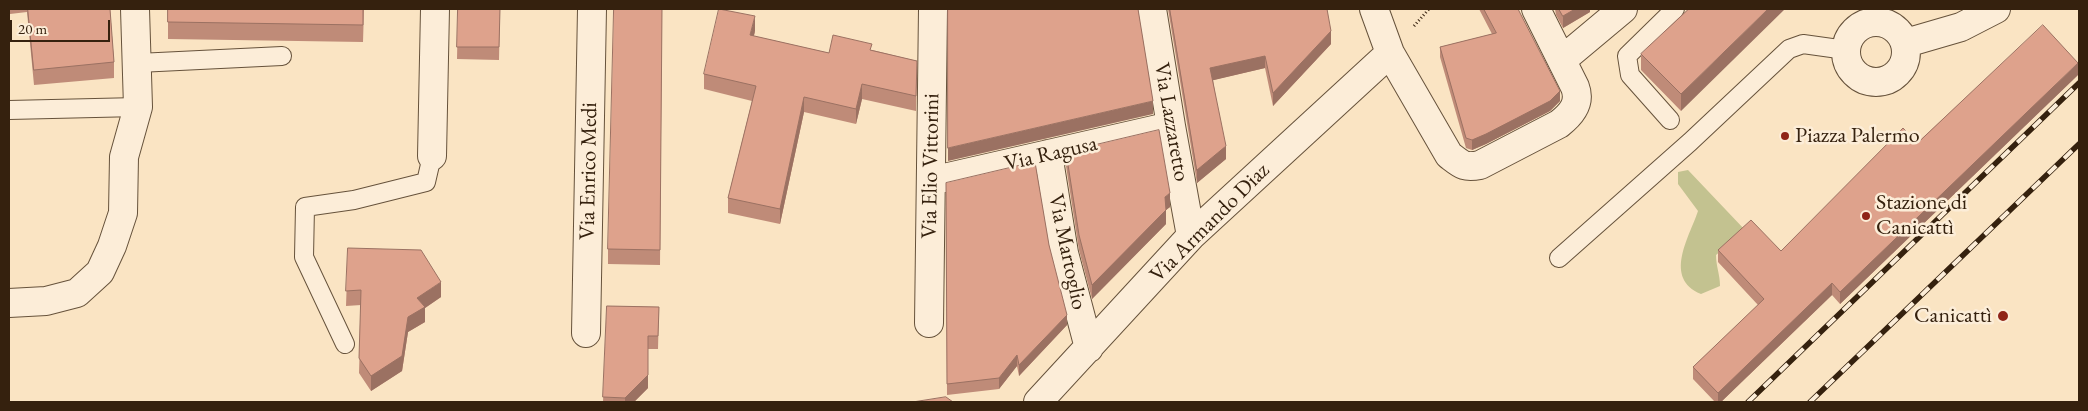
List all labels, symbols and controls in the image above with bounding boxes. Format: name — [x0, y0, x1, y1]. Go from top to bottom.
scale bar — [12, 10, 112, 42]
text: 20 m — [18, 19, 47, 38]
street label: Via Lazzaretto — [1148, 61, 1194, 183]
street label: Via Elio Vittorini — [917, 93, 945, 239]
street label: Via Enrico Medi — [575, 102, 603, 240]
place label: Piazza Palermo — [1795, 123, 1920, 149]
marker: Piazza Palermo — [1779, 130, 1791, 142]
street label: Via Ragusa — [1002, 131, 1100, 177]
street label: Via Armando Diaz — [1145, 158, 1275, 288]
place label: Stazione di Canicattì — [1876, 190, 1967, 242]
street label: Via Martoglio — [1042, 192, 1092, 312]
marker: Stazione di Canicattì — [1860, 210, 1872, 222]
place label: Canicattì — [1914, 303, 1992, 329]
marker: Canicattì — [1996, 309, 2010, 323]

